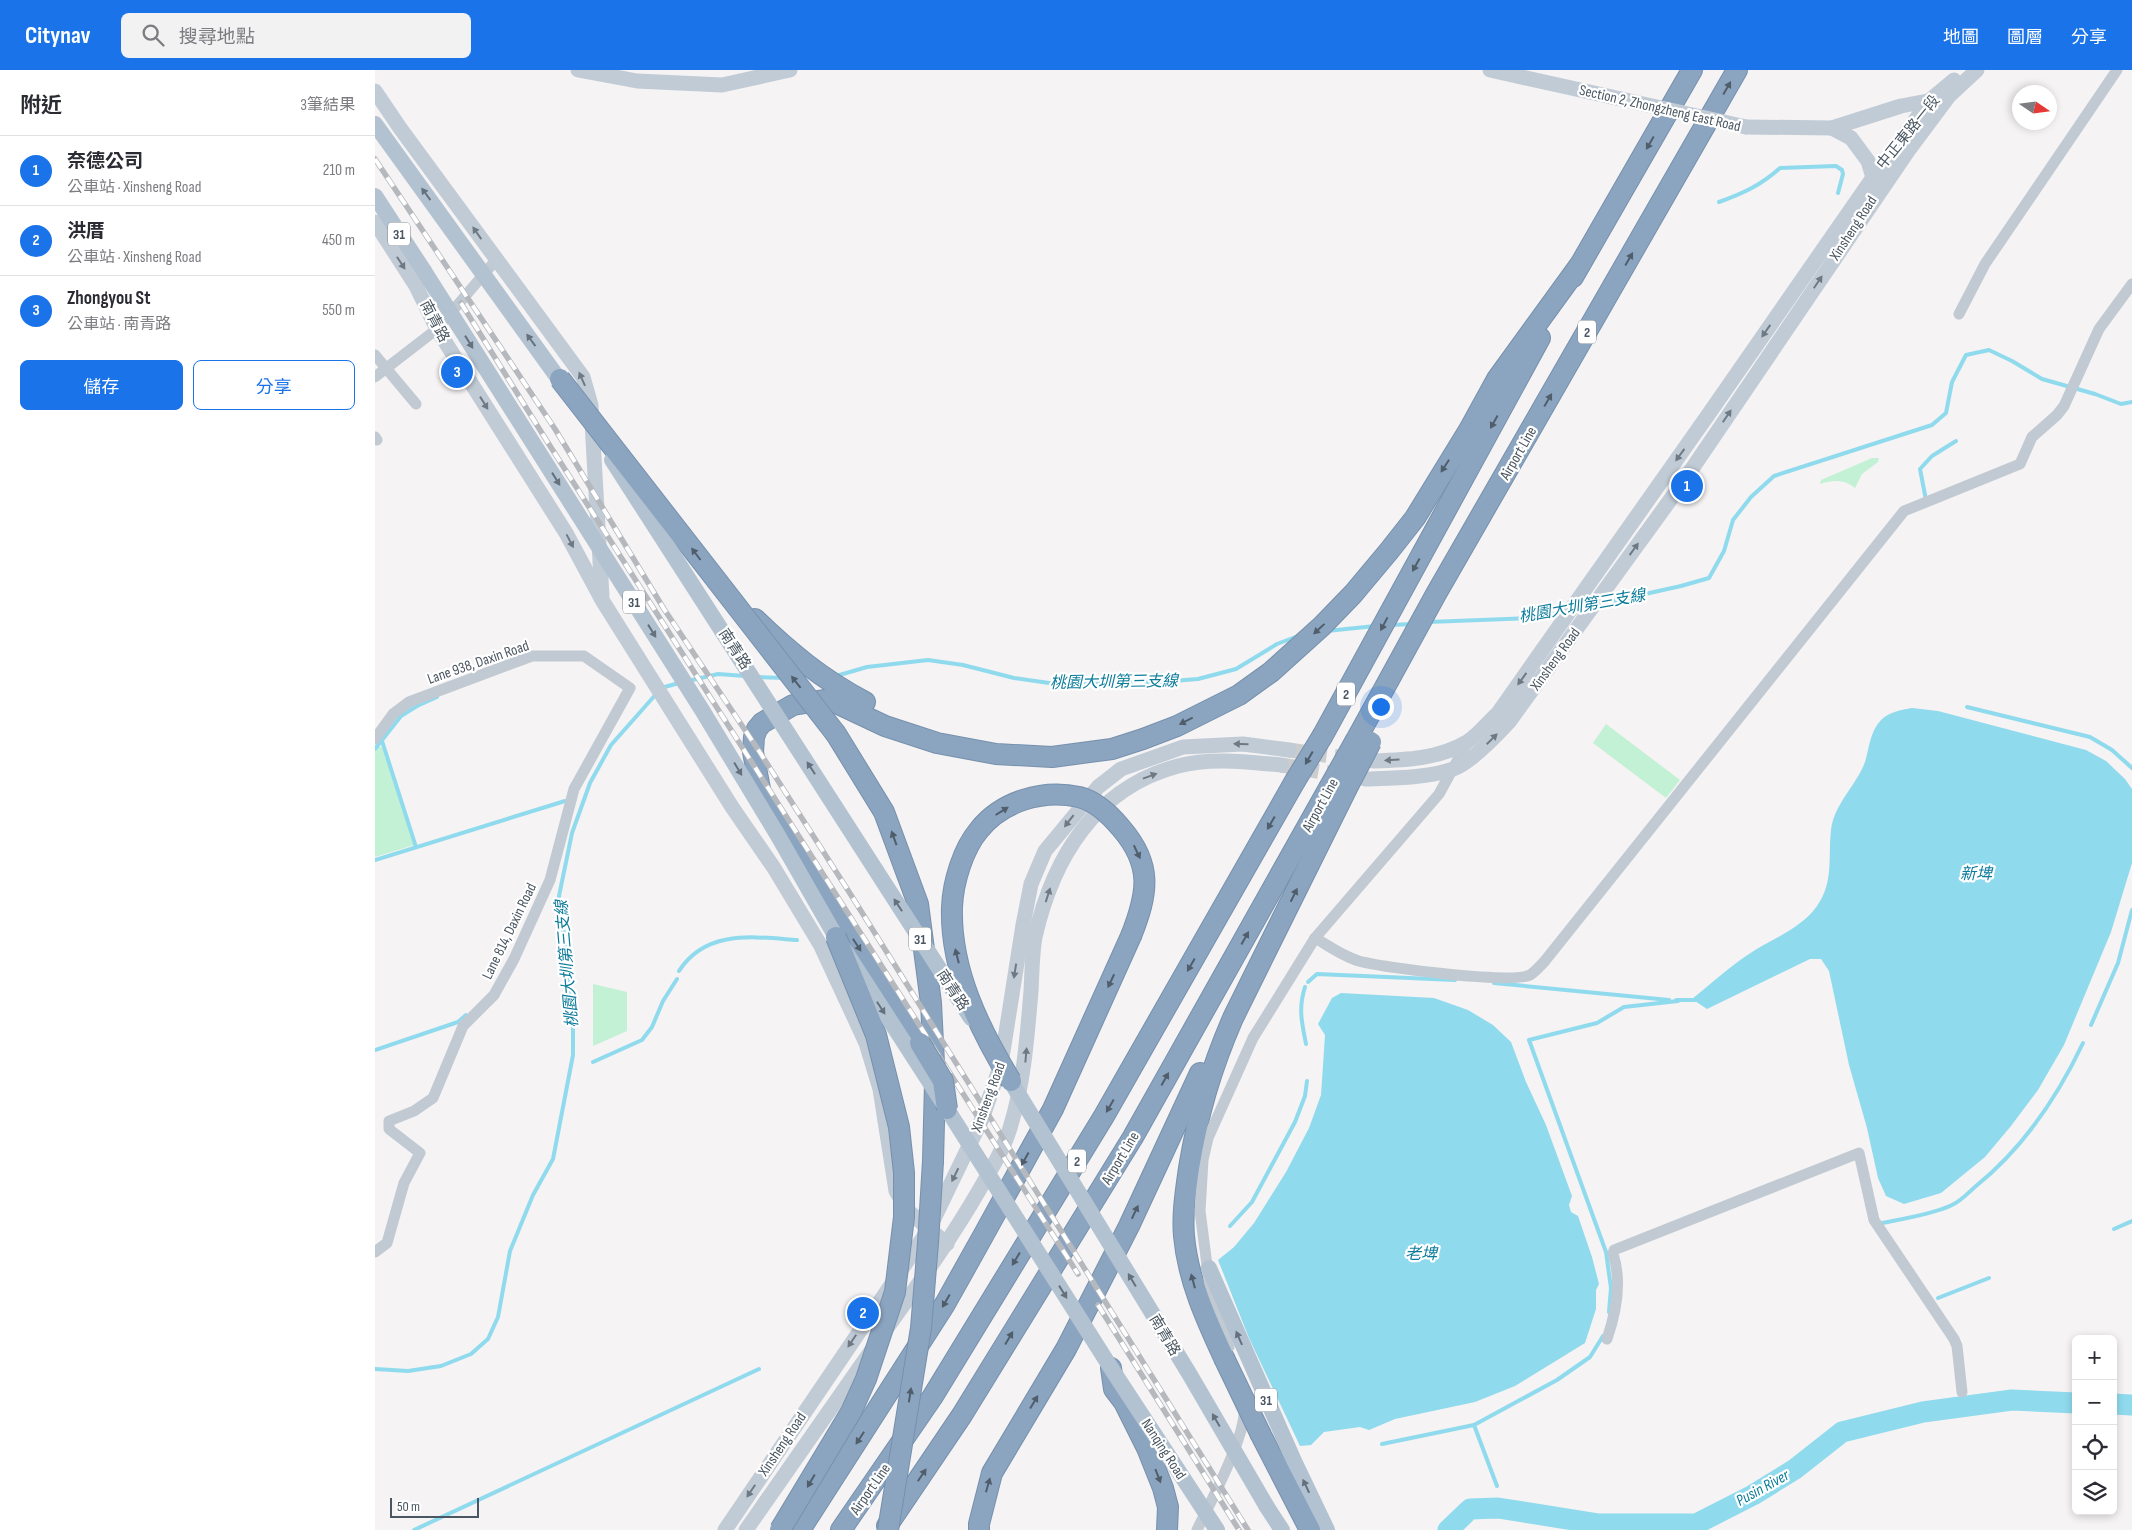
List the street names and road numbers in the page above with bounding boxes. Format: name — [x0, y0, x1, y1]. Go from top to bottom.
street label: Section 2, Zhongzheng East Road — [1577, 81, 1742, 136]
street label: 中正東路一段 — [1873, 91, 1944, 173]
street label: Xinsheng Road — [1825, 192, 1881, 265]
road number: 31 — [388, 222, 410, 245]
street label: 南青路 — [416, 297, 454, 346]
road number: 2 — [1578, 320, 1596, 344]
street label: Airport Line — [1495, 423, 1541, 484]
road number: 31 — [623, 590, 645, 614]
street label: Xinsheng Road — [1526, 624, 1585, 695]
street label: 南青路 — [714, 625, 755, 673]
street label: Lane 938, Daxin Road — [425, 636, 531, 689]
road number: 2 — [1337, 682, 1355, 706]
street label: Airport Line — [1298, 775, 1343, 836]
street label: Lane 814, Daxin Road — [478, 880, 541, 982]
road number: 31 — [909, 928, 931, 951]
street label: 南青路 — [932, 966, 973, 1014]
street label: Xinsheng Road — [967, 1060, 1010, 1136]
street label: Airport Line — [1097, 1128, 1144, 1189]
road number: 2 — [1068, 1150, 1086, 1172]
street label: 南青路 — [1145, 1311, 1184, 1359]
road number: 31 — [1255, 1388, 1277, 1412]
street label: Xinsheng Road — [754, 1409, 811, 1481]
street label: Nanqing Road — [1137, 1415, 1190, 1483]
street label: Airport Line — [845, 1460, 895, 1519]

